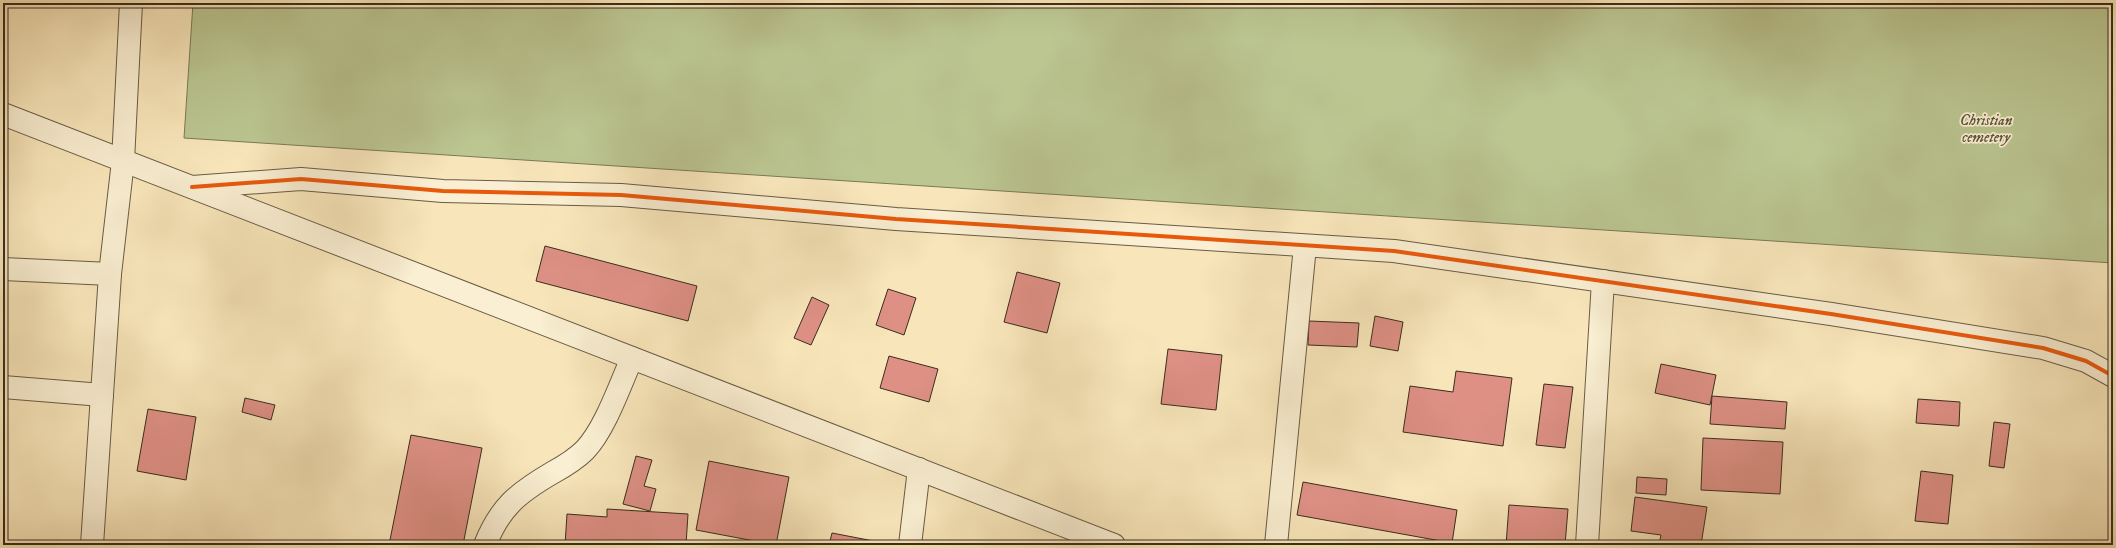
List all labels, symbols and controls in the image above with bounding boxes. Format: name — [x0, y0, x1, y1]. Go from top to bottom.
park label: Christian cemetery — [1960, 111, 2013, 147]

